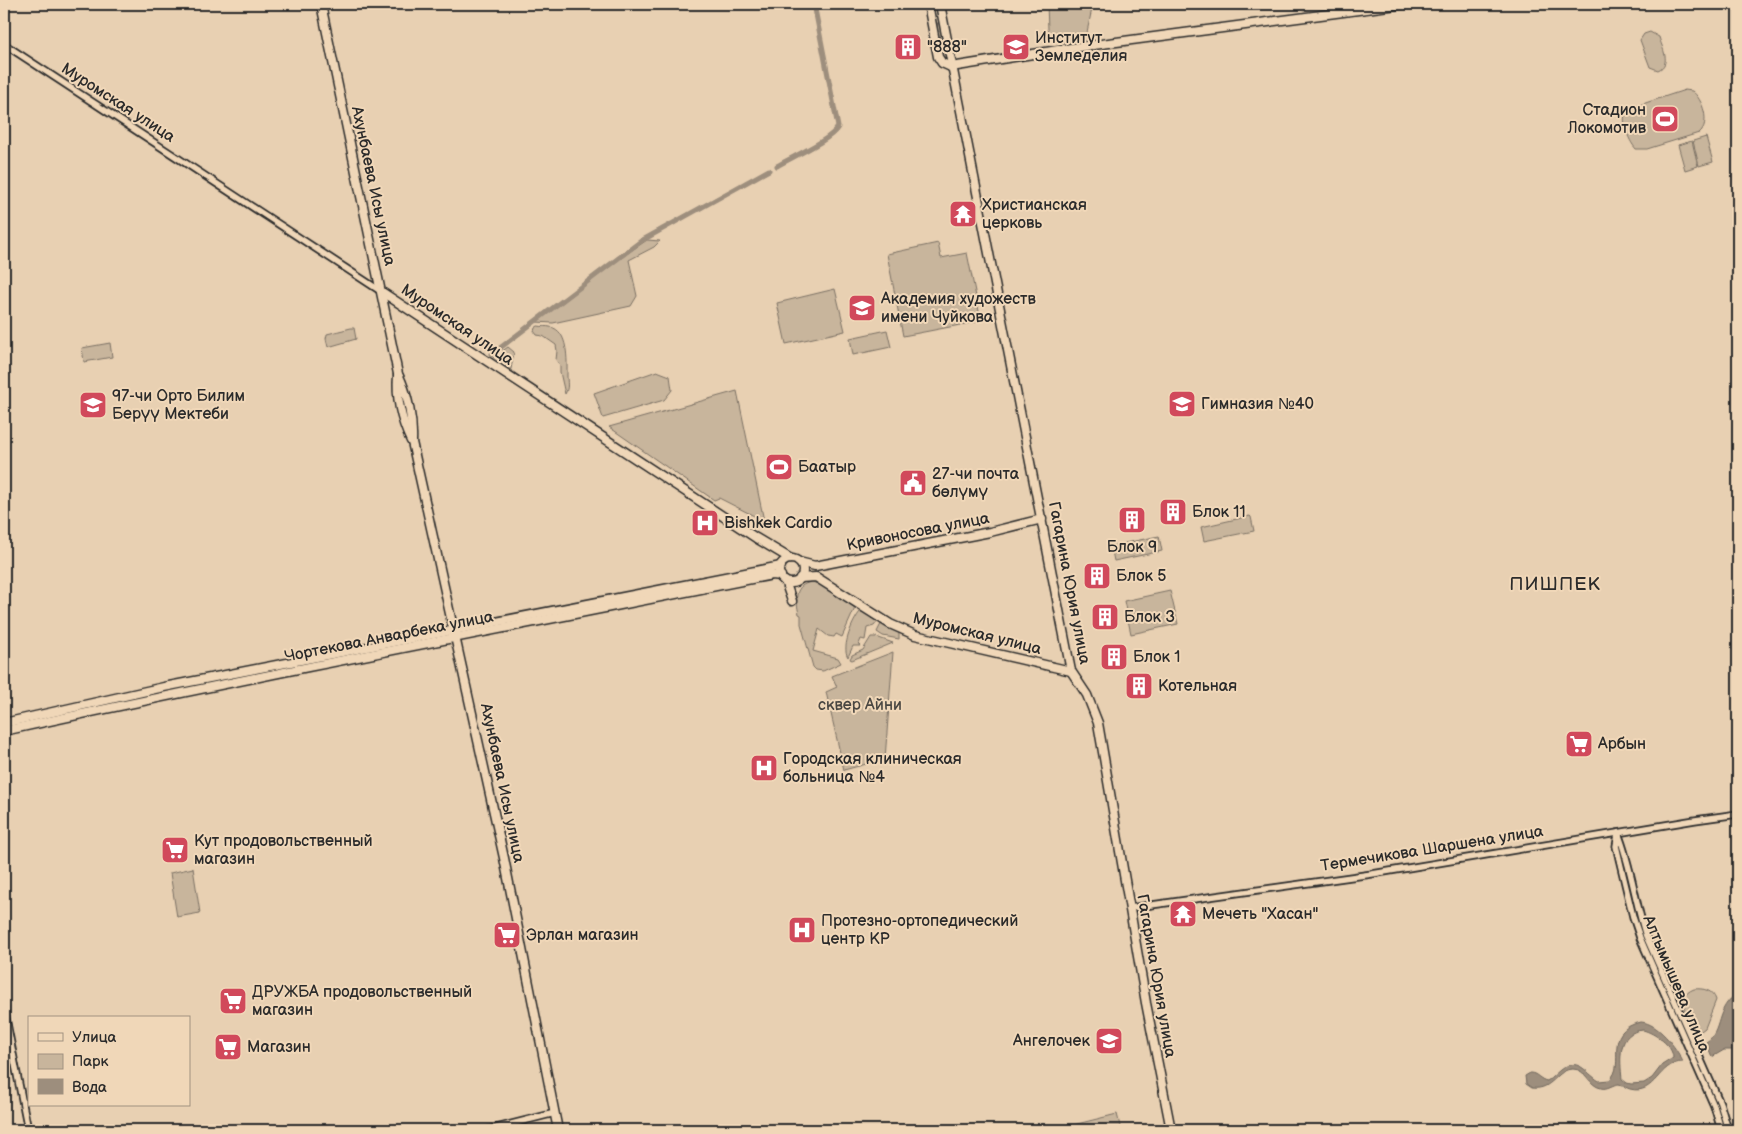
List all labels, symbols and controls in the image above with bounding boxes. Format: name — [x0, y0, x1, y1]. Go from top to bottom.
place label: Институт Земледелия — [1035, 29, 1127, 66]
building icon: "888" — [893, 32, 923, 62]
school or university icon: Институт Земледелия — [1001, 32, 1031, 62]
place label: "888" — [927, 38, 967, 57]
street label: Муромская улица — [58, 59, 179, 147]
place label: Стадион Локомотив — [1567, 101, 1647, 138]
street label: Ахунбаева Исы улица — [347, 104, 399, 268]
sports icon: Стадион Локомотив — [1650, 104, 1680, 134]
place label: Христианская церковь — [982, 196, 1087, 233]
temple icon: Христианская церковь — [948, 199, 978, 229]
street label: Муромская улица — [397, 280, 517, 370]
place label: Академия художеств имени Чуйкова — [880, 290, 1036, 327]
school or university icon: Академия художеств имени Чуйкова — [847, 293, 877, 323]
place label: 97-чи Орто Билим Берүү Мектеби — [112, 387, 245, 424]
school or university icon: Гимназия №40 — [1167, 389, 1197, 419]
school or university icon: 97-чи Орто Билим Берүү Мектеби — [78, 390, 108, 420]
place label: Гимназия №40 — [1201, 395, 1314, 414]
sports icon: Баатыр — [764, 452, 794, 482]
place label: Баатыр — [798, 458, 856, 477]
place label: 27-чи почта бөлүмү — [932, 465, 1020, 502]
public building icon: 27-чи почта бөлүмү — [898, 468, 928, 498]
building icon: Блок 11 — [1158, 497, 1188, 527]
street label: Гагарина Юрия улица — [1044, 500, 1094, 667]
place label: Блок 11 — [1192, 503, 1246, 522]
building icon: Блок 9 — [1117, 505, 1147, 535]
hospital icon: Bishkek Cardio — [690, 508, 720, 538]
street label: Кривоносова улица — [845, 509, 992, 555]
place label: Bishkek Cardio — [724, 514, 833, 533]
place label: Блок 9 — [1107, 538, 1157, 557]
building icon: Блок 5 — [1082, 561, 1112, 591]
place label: Блок 5 — [1116, 567, 1167, 586]
district label: ПИШПЕК — [1509, 573, 1601, 596]
building icon: Блок 3 — [1090, 602, 1120, 632]
street label: Чортекова Анварбека улица — [283, 607, 496, 667]
place label: Блок 3 — [1124, 608, 1175, 627]
street label: Муромская улица — [911, 609, 1044, 659]
building icon: Блок 1 — [1099, 642, 1129, 672]
place label: Блок 1 — [1133, 648, 1181, 667]
building icon: Котельная — [1124, 671, 1154, 701]
place label: Котельная — [1158, 677, 1237, 696]
park label: сквер Айни — [818, 696, 902, 715]
street label: Ахунбаева Исы улица — [476, 701, 528, 865]
supermarket icon: Арбын — [1564, 729, 1594, 759]
place label: Арбын — [1597, 735, 1646, 754]
place label: Городская клиническая больница №4 — [783, 750, 962, 787]
hospital icon: Городская клиническая больница №4 — [749, 753, 779, 783]
street label: Термечикова Шаршена улица — [1319, 822, 1545, 876]
place label: Кут продовольственный магазин — [194, 832, 373, 869]
supermarket icon: Кут продовольственный магазин — [160, 835, 190, 865]
street label: Гагарина Юрия улица — [1132, 893, 1180, 1060]
temple icon: Мечеть "Хасан" — [1168, 899, 1198, 929]
place label: Мечеть "Хасан" — [1202, 905, 1319, 924]
place label: Протезно-ортопедический центр КР — [821, 912, 1018, 949]
street label: Алтымышева улица — [1638, 912, 1714, 1056]
hospital icon: Протезно-ортопедический центр КР — [787, 915, 817, 945]
supermarket icon: Эрлан магазин — [492, 920, 522, 950]
place label: Эрлан магазин — [526, 926, 639, 945]
place label: ДРУЖБА продовольственный магазин — [252, 983, 472, 1020]
supermarket icon: ДРУЖБА продовольственный магазин — [218, 986, 248, 1016]
legend — [28, 1016, 190, 1106]
school or university icon: Ангелочек — [1094, 1026, 1124, 1056]
text: Улица — [72, 1028, 117, 1047]
supermarket icon: Магазин — [213, 1032, 243, 1062]
place label: Ангелочек — [1012, 1032, 1090, 1051]
place label: Магазин — [247, 1038, 311, 1057]
text: Парк — [72, 1052, 109, 1071]
text: Вода — [72, 1078, 107, 1097]

